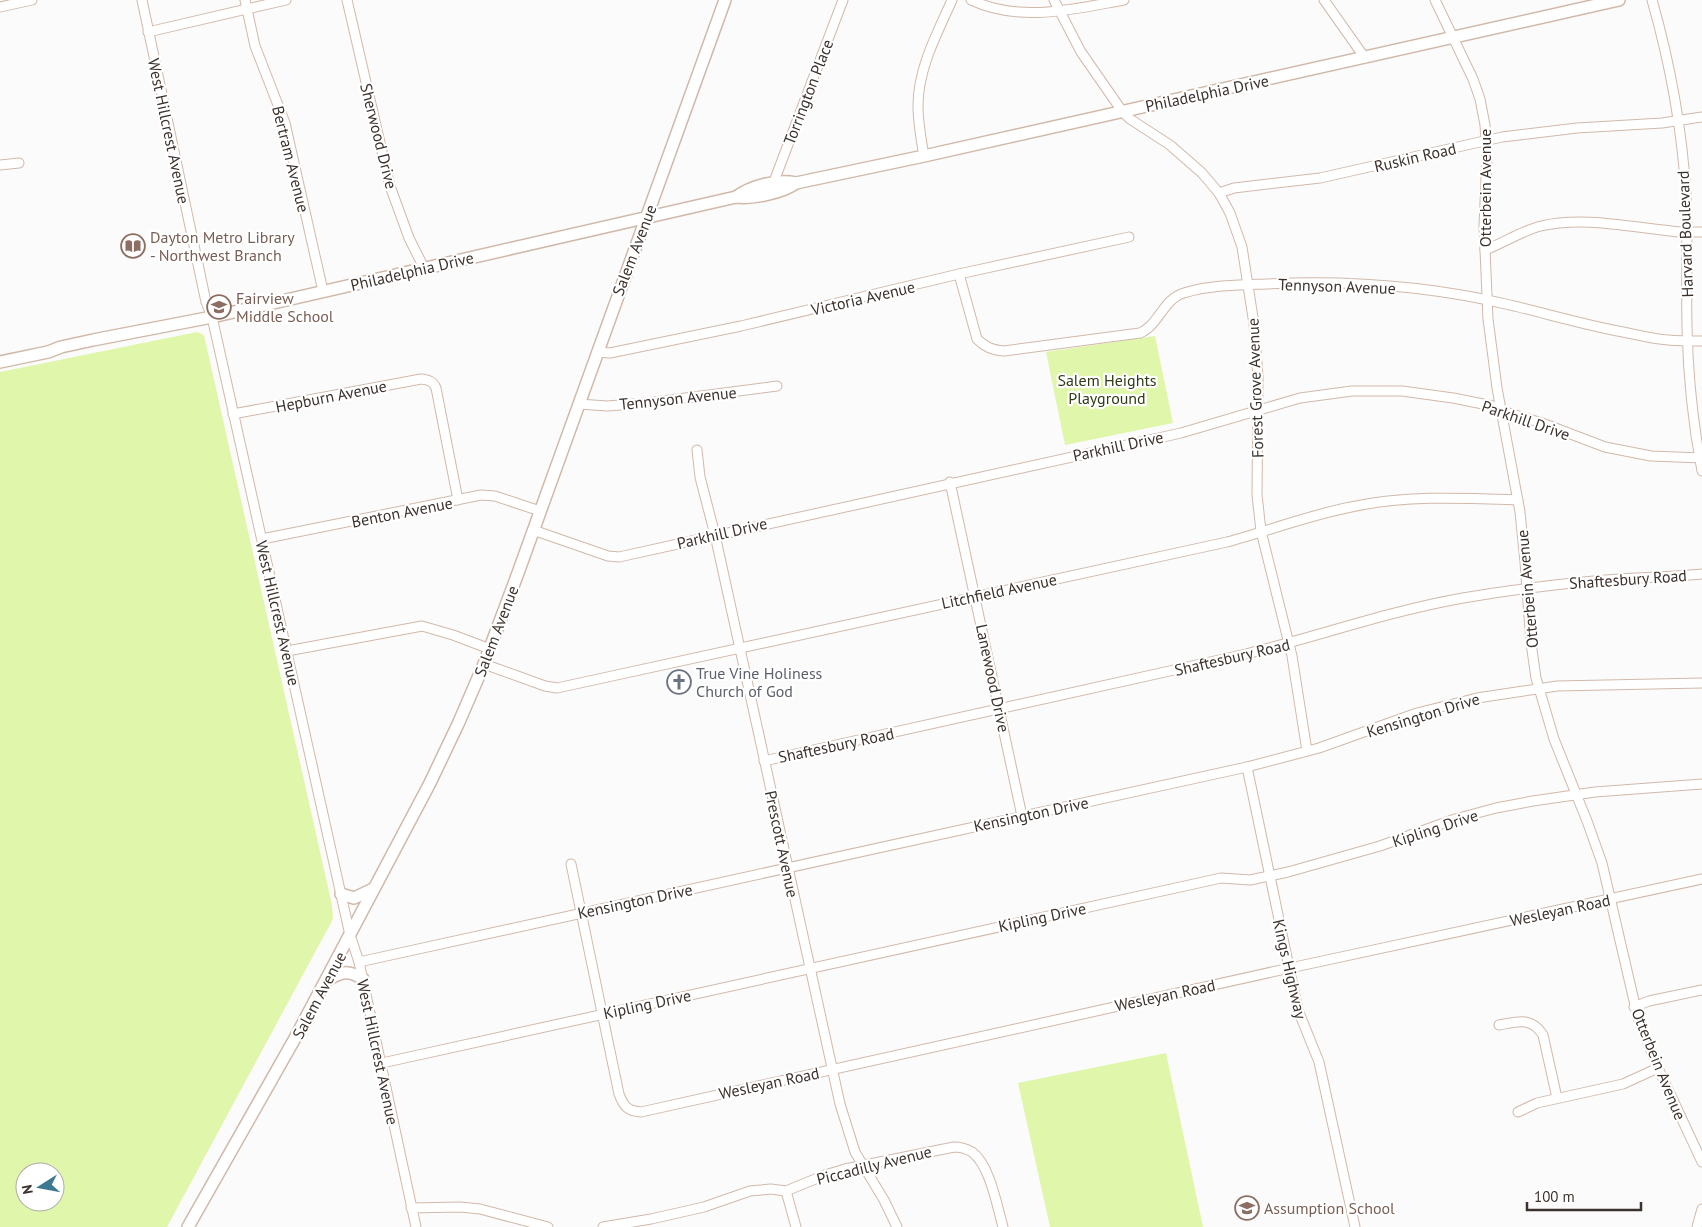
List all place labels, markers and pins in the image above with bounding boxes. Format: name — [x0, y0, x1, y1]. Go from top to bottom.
place label: Dayton Metro Library - Northwest Branch — [150, 227, 295, 265]
library icon: Dayton Metro Library - Northwest Branch — [120, 233, 146, 259]
place label: Fairview Middle School — [236, 288, 334, 326]
school or university icon: Fairview Middle School — [206, 294, 232, 320]
place label: True Vine Holiness Church of God — [696, 663, 823, 701]
church icon: True Vine Holiness Church of God — [666, 669, 692, 695]
school or university icon: Assumption School — [1234, 1195, 1260, 1221]
place label: Assumption School — [1264, 1198, 1395, 1218]

